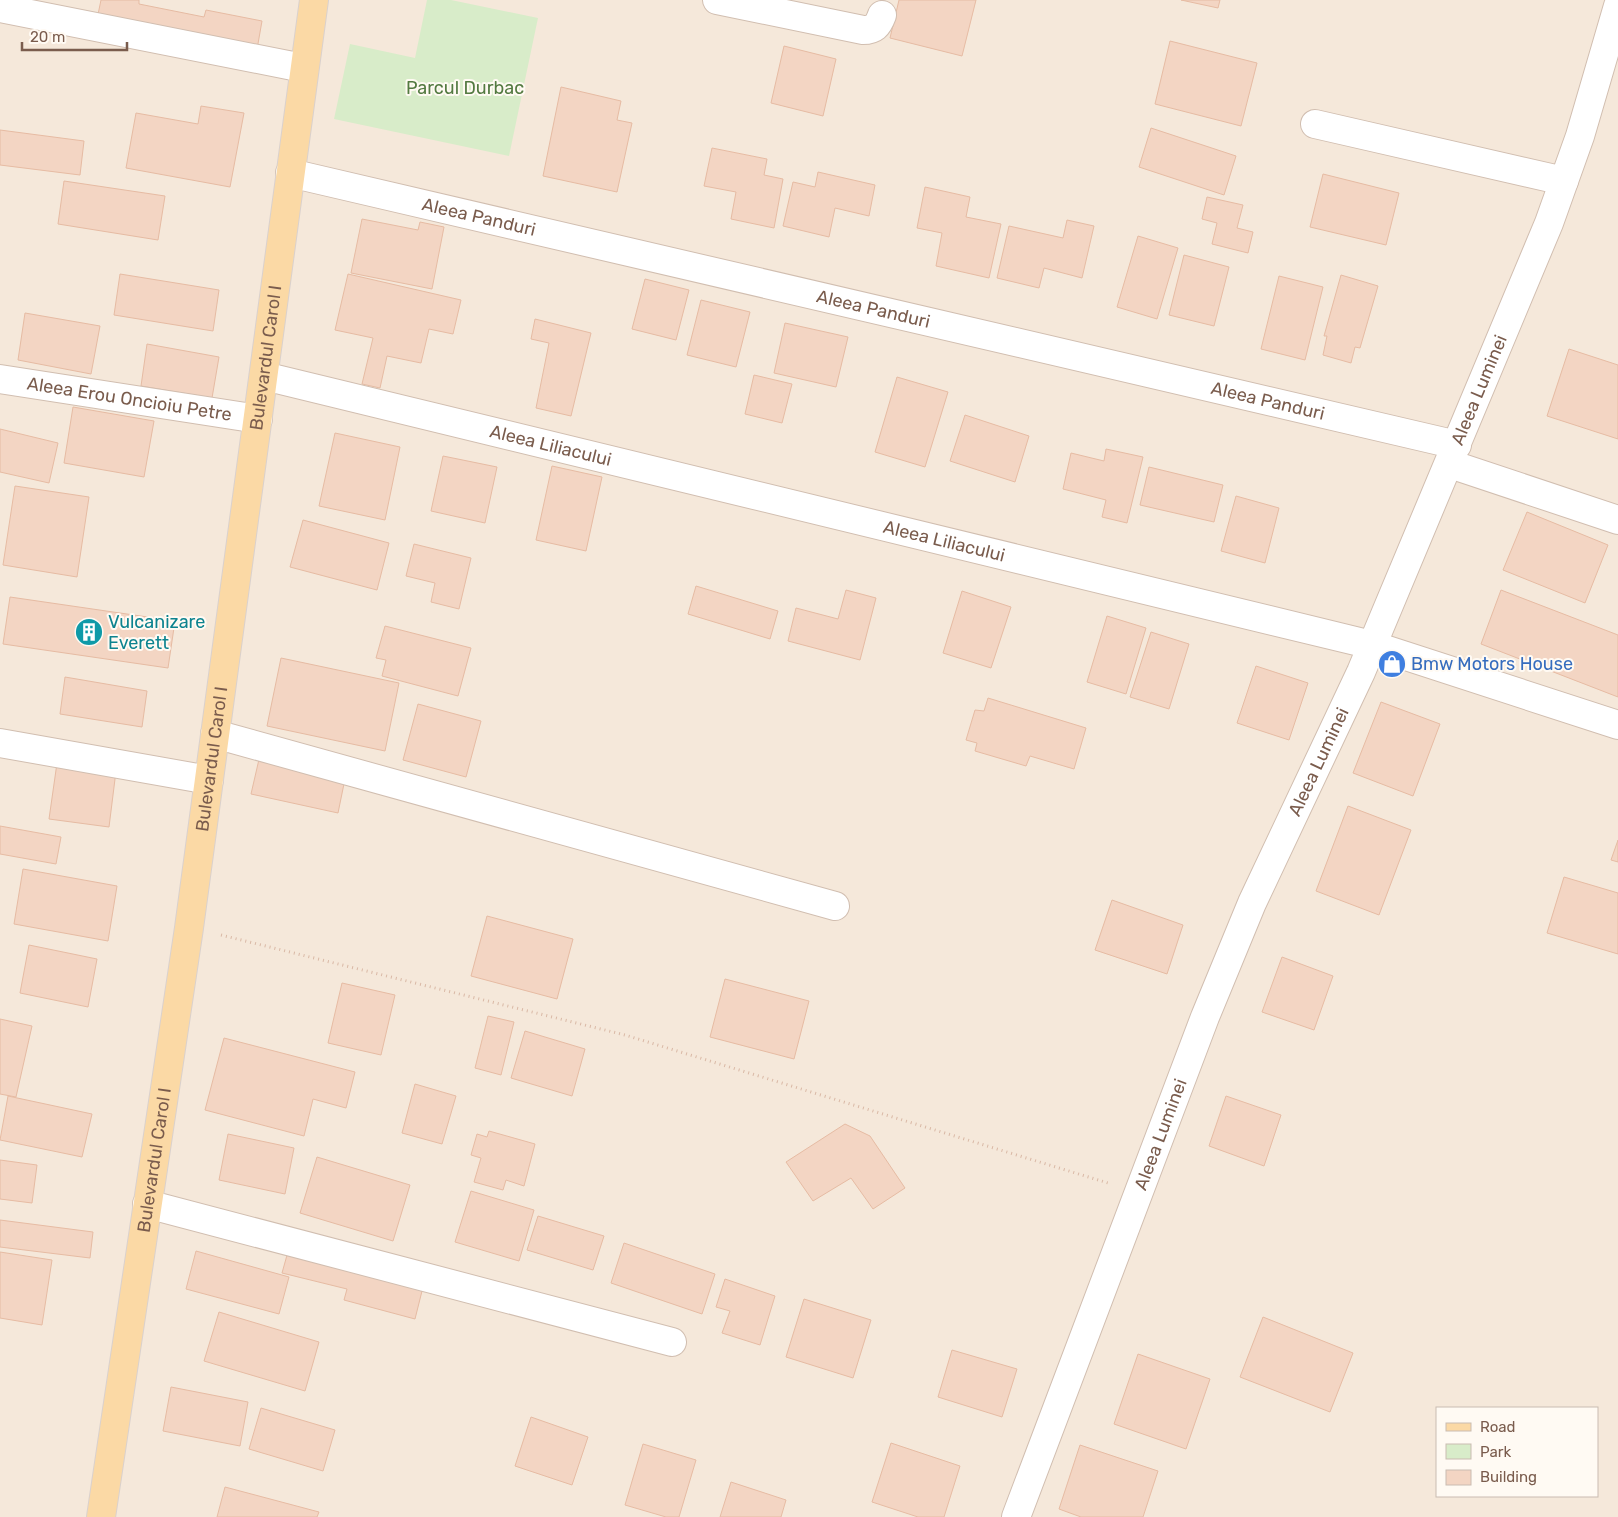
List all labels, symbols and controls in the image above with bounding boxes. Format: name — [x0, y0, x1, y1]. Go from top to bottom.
scale bar — [22, 20, 128, 52]
text: 20 m — [30, 28, 65, 46]
park label: Parcul Durbac — [406, 77, 524, 99]
street label: Aleea Panduri — [420, 193, 538, 241]
street label: Bulevardul Carol I — [245, 284, 286, 432]
street label: Aleea Panduri — [814, 285, 932, 333]
street label: Aleea Luminei — [1446, 332, 1512, 448]
street label: Aleea Erou Oncioiu Petre — [26, 372, 233, 426]
street label: Aleea Panduri — [1209, 377, 1327, 425]
street label: Aleea Liliacului — [488, 420, 614, 471]
street label: Aleea Liliacului — [881, 516, 1007, 567]
place label: Vulcanizare Everett — [108, 611, 205, 654]
building icon: Vulcanizare Everett — [74, 617, 104, 647]
shop icon: Bmw Motors House — [1377, 649, 1407, 679]
place label: Bmw Motors House — [1411, 653, 1573, 675]
street label: Bulevardul Carol I — [191, 685, 232, 833]
street label: Aleea Luminei — [1284, 704, 1354, 820]
street label: Aleea Luminei — [1130, 1076, 1192, 1193]
street label: Bulevardul Carol I — [133, 1086, 176, 1234]
legend — [1436, 1407, 1598, 1497]
text: Road — [1480, 1418, 1516, 1436]
text: Park — [1480, 1443, 1511, 1461]
text: Building — [1480, 1468, 1537, 1486]

